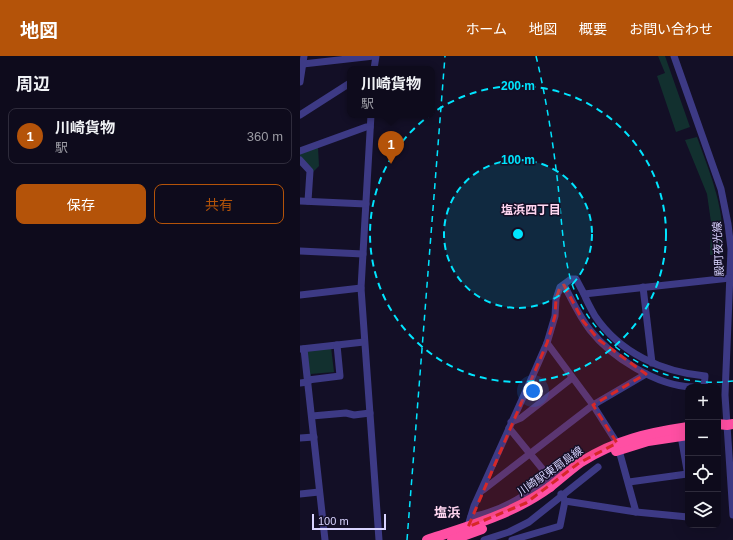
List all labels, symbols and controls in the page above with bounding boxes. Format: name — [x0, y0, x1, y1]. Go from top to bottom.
text: 地図 — [20, 20, 58, 41]
text: ホーム — [465, 21, 507, 37]
text: 地図 — [529, 21, 557, 37]
text: 概要 — [579, 21, 607, 37]
text: お問い合わせ — [629, 21, 713, 37]
popup — [347, 66, 435, 118]
text: 周辺 — [16, 75, 50, 94]
text: 川崎貨物 — [361, 75, 421, 92]
text: 200 m — [501, 79, 535, 93]
text: 駅 — [361, 96, 374, 111]
text: 川崎貨物 — [55, 119, 115, 136]
text: 1 — [26, 129, 34, 144]
text: 360 m — [247, 129, 283, 144]
pin: 1 — [378, 131, 404, 164]
text: 駅 — [55, 140, 68, 155]
text: 100 m — [501, 153, 535, 167]
button: 保存 — [16, 184, 146, 224]
button: 共有 — [154, 184, 284, 224]
district label: 塩浜四丁目 — [501, 203, 561, 217]
street label: 殿町夜光線 — [711, 221, 725, 277]
centre of rings — [511, 227, 525, 241]
your location — [523, 381, 543, 401]
map controls — [685, 384, 721, 528]
button: + — [685, 384, 721, 420]
button: − — [685, 420, 721, 456]
street label: 川崎駅東扇島線 — [515, 444, 585, 498]
button: locate — [685, 456, 721, 492]
button: layers — [685, 492, 721, 528]
district label: 塩浜 — [434, 505, 460, 520]
scale bar — [312, 512, 386, 531]
text: 100 m — [318, 515, 349, 527]

